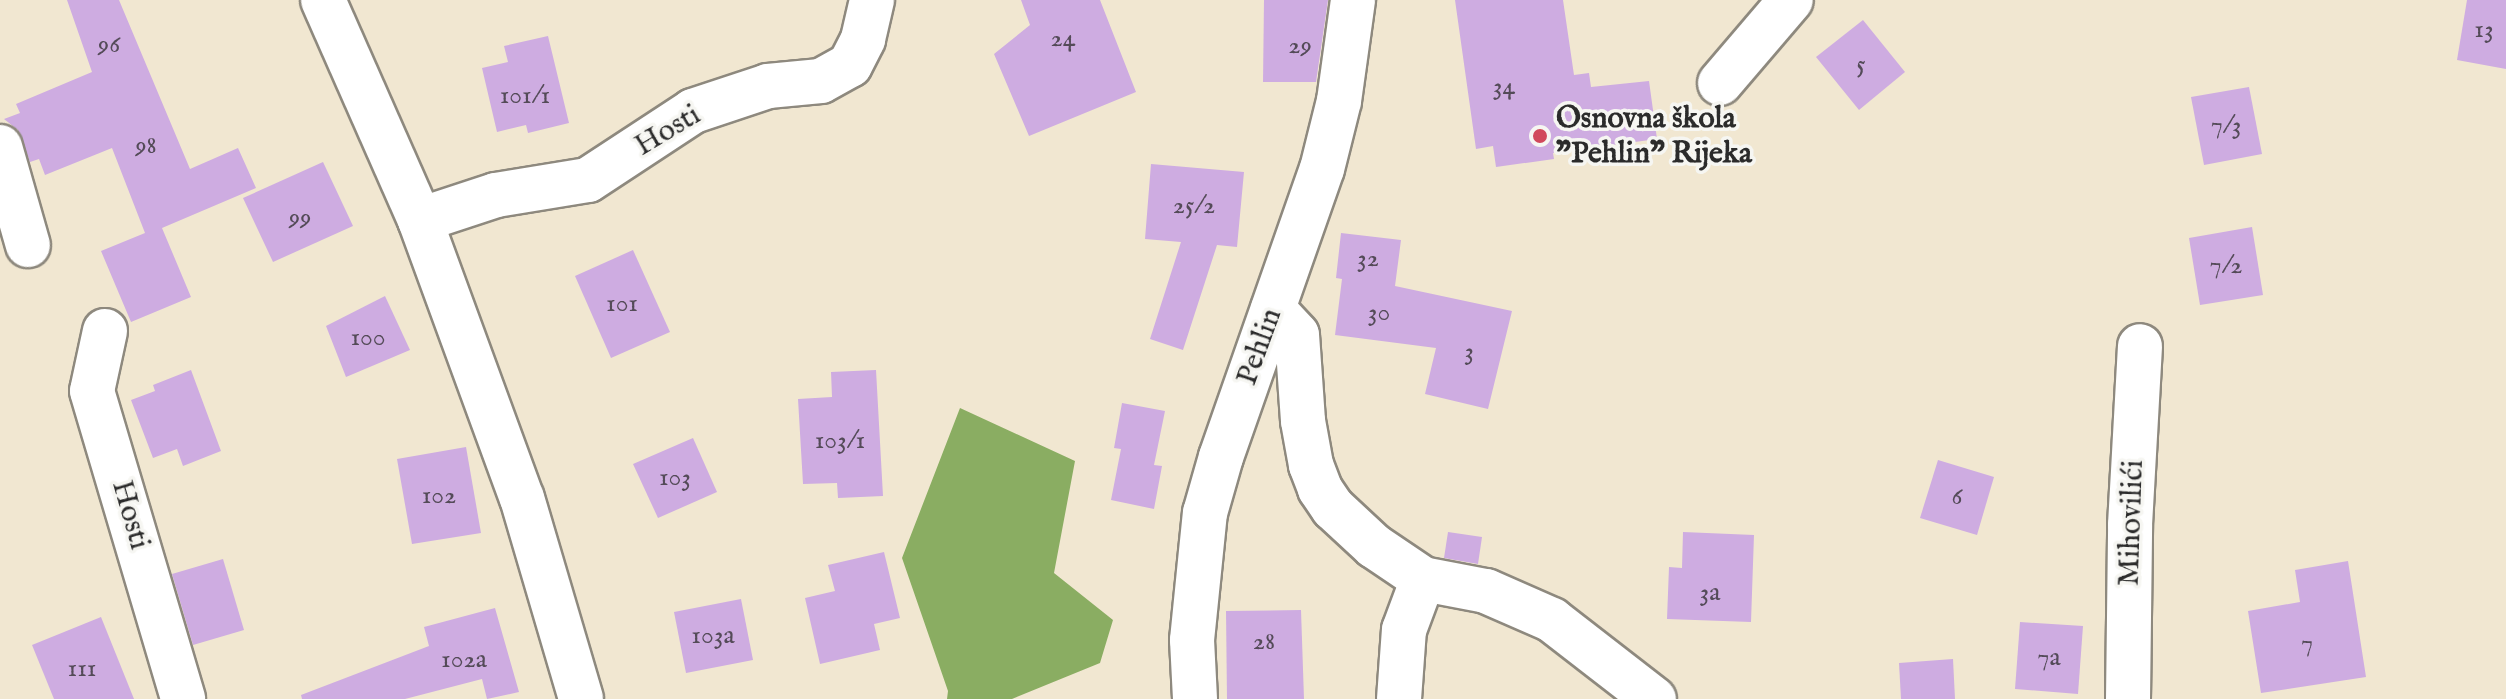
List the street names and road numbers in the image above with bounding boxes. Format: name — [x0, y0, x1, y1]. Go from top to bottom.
street label: Hosti — [629, 97, 707, 165]
street label: Pehlin — [1230, 304, 1290, 390]
street label: Mihovilići — [2112, 459, 2152, 587]
street label: Hosti — [103, 476, 157, 554]

